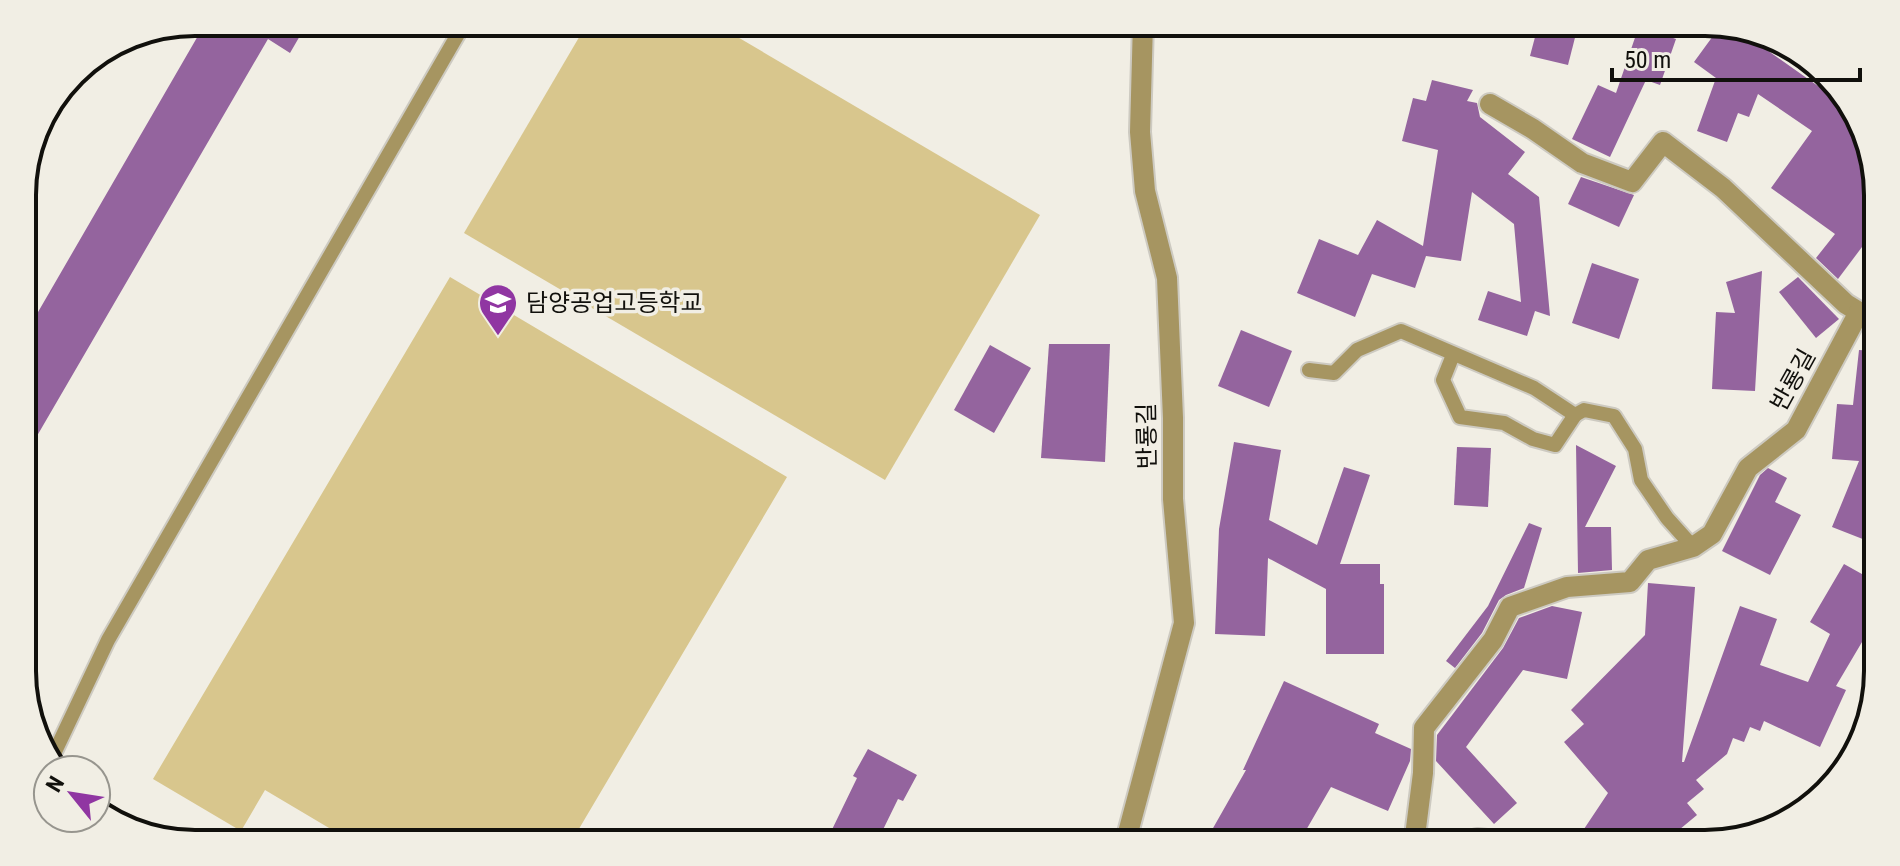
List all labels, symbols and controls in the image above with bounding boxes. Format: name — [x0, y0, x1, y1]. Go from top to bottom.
scale bar — [1612, 32, 1860, 82]
text: 50 m — [1624, 46, 1671, 74]
school or university icon: 담양공업고등학교 — [477, 282, 519, 337]
place label: 담양공업고등학교 — [526, 289, 703, 317]
street label: 반룡길 — [1765, 344, 1821, 416]
street label: 반룡길 — [1132, 403, 1162, 469]
north arrow — [32, 754, 112, 834]
text: N — [41, 772, 69, 796]

